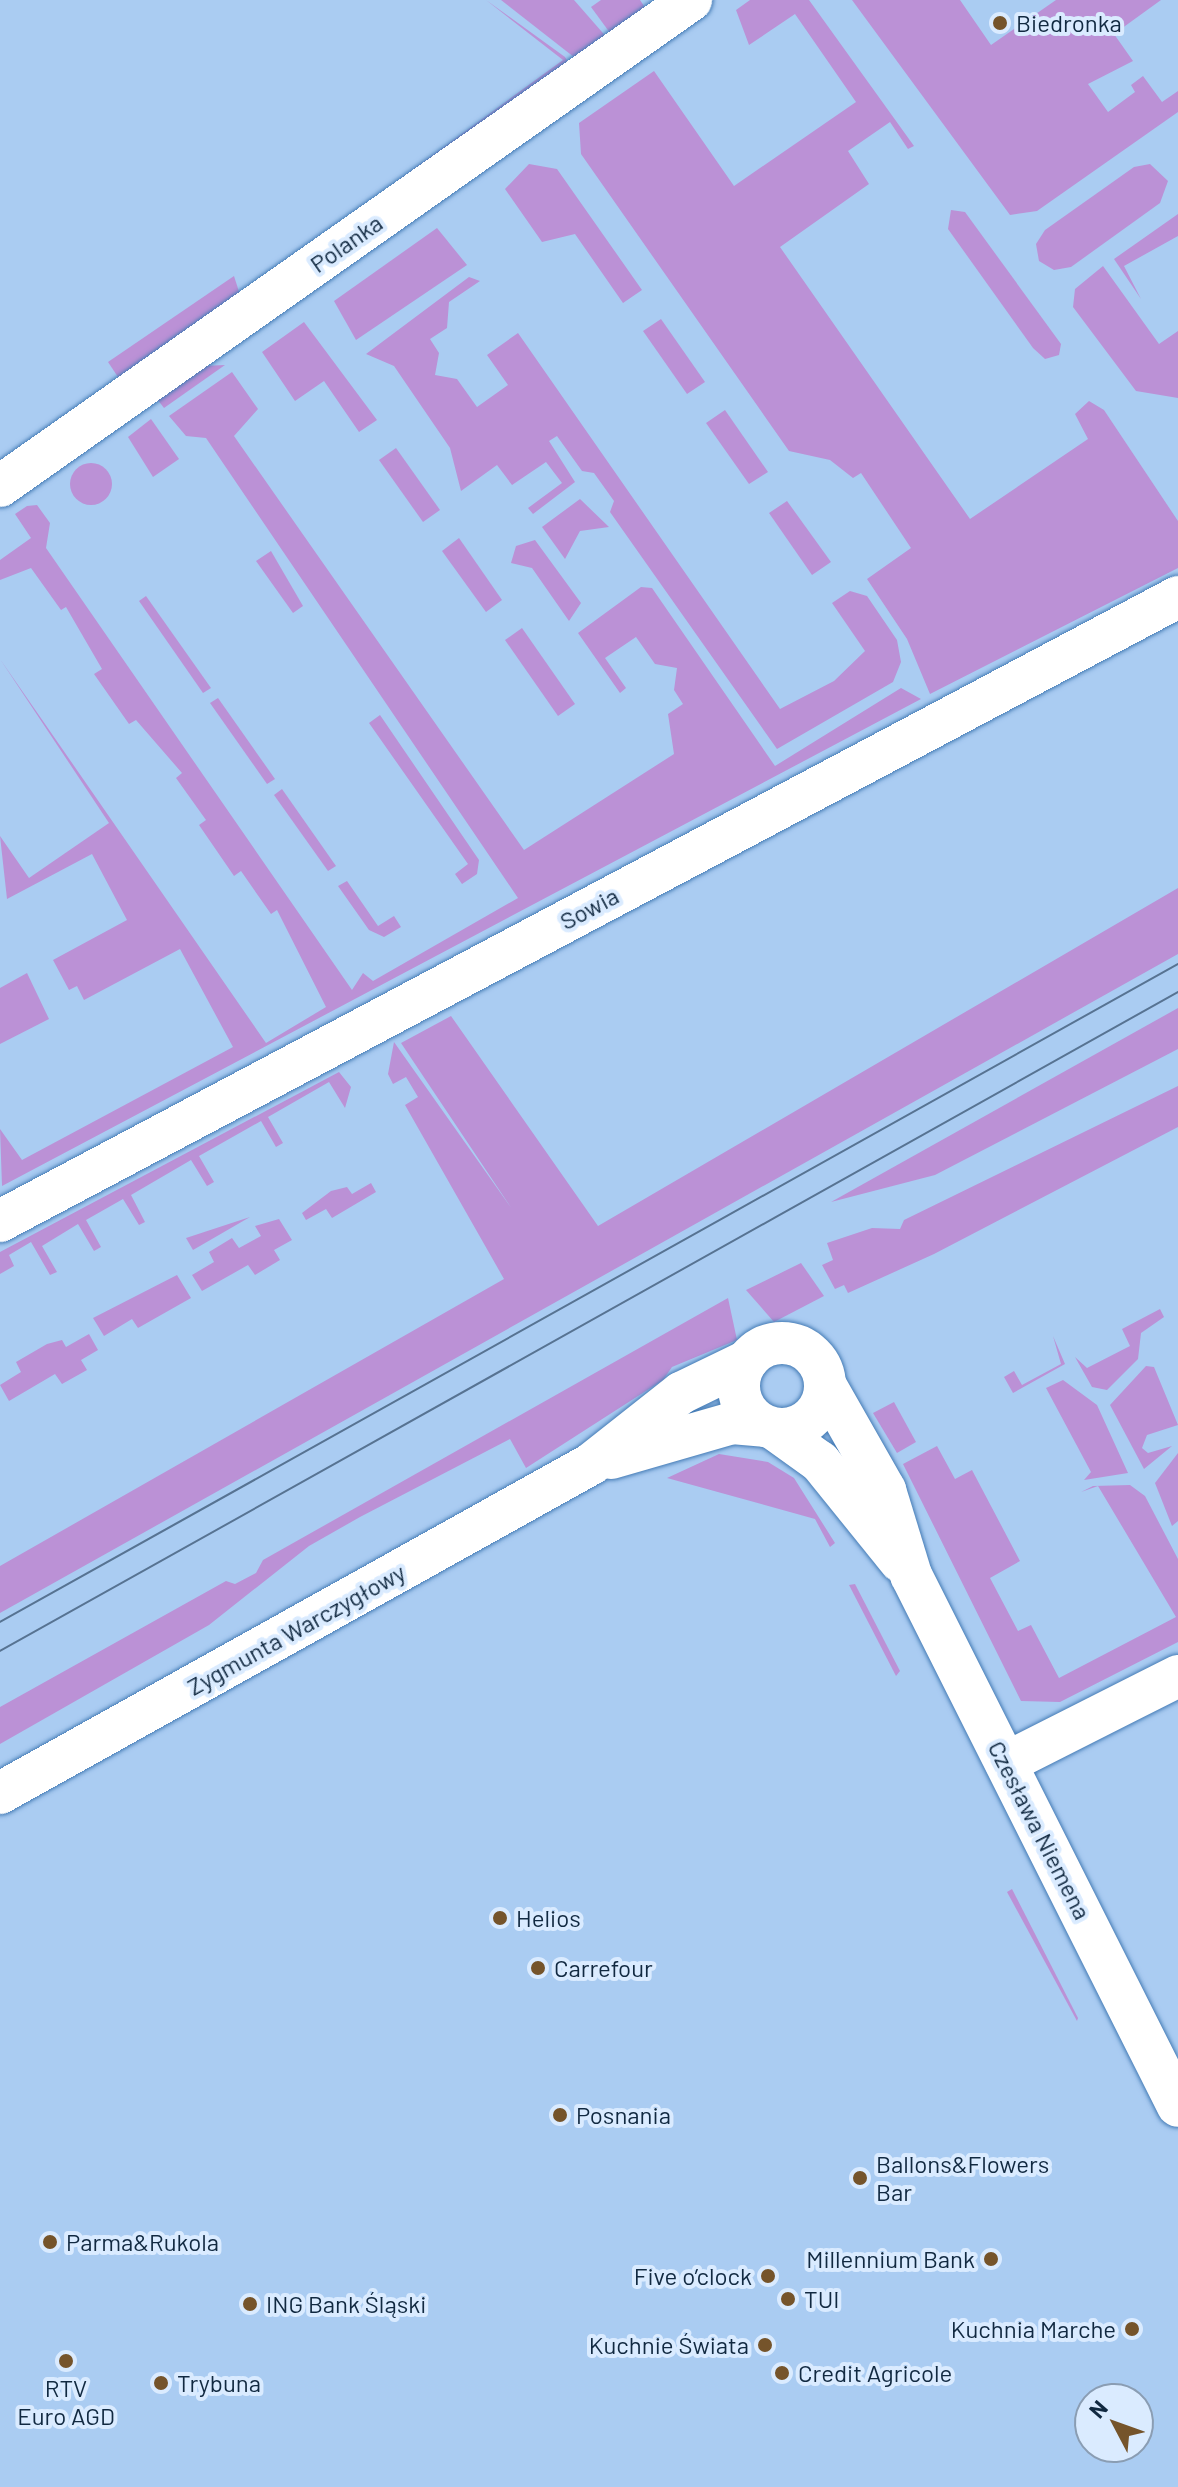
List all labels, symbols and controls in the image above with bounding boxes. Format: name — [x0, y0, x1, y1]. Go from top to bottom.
place label: Biedronka — [1016, 9, 1122, 37]
marker: Biedronka — [991, 14, 1009, 32]
street label: Polanka — [304, 208, 388, 278]
street label: Sowia — [555, 881, 623, 935]
street label: Zygmunta Warczygłowy — [182, 1557, 410, 1701]
street label: Czesława Niemena — [983, 1736, 1097, 1924]
place label: Helios — [516, 1904, 581, 1932]
marker: Helios — [491, 1909, 509, 1927]
place label: Carrefour — [554, 1954, 653, 1982]
marker: Carrefour — [529, 1959, 547, 1977]
place label: Posnania — [576, 2101, 671, 2129]
marker: Posnania — [551, 2106, 569, 2124]
place label: Ballons&Flowers Bar — [876, 2150, 1049, 2206]
marker: Ballons&Flowers Bar — [851, 2169, 869, 2187]
place label: Parma&Rukola — [66, 2228, 219, 2256]
marker: Parma&Rukola — [41, 2233, 59, 2251]
place label: Millennium Bank — [806, 2245, 975, 2273]
marker: Millennium Bank — [982, 2250, 1000, 2268]
place label: Five o’clock — [634, 2262, 752, 2290]
marker: Five o’clock — [759, 2267, 777, 2285]
place label: TUI — [804, 2285, 839, 2313]
place label: ING Bank Śląski — [266, 2290, 426, 2318]
marker: TUI — [779, 2290, 797, 2308]
marker: ING Bank Śląski — [241, 2295, 259, 2313]
place label: Kuchnia Marche — [951, 2315, 1116, 2343]
marker: Kuchnia Marche — [1123, 2320, 1141, 2338]
place label: Kuchnie Świata — [589, 2331, 749, 2359]
marker: Kuchnie Świata — [756, 2336, 774, 2354]
marker: RTV Euro AGD — [57, 2352, 75, 2370]
place label: Credit Agricole — [798, 2359, 952, 2387]
marker: Credit Agricole — [773, 2364, 791, 2382]
place label: Trybuna — [177, 2369, 261, 2397]
place label: RTV Euro AGD — [17, 2374, 115, 2430]
marker: Trybuna — [152, 2374, 170, 2392]
north arrow — [1074, 2383, 1154, 2463]
text: N — [1083, 2395, 1112, 2423]

